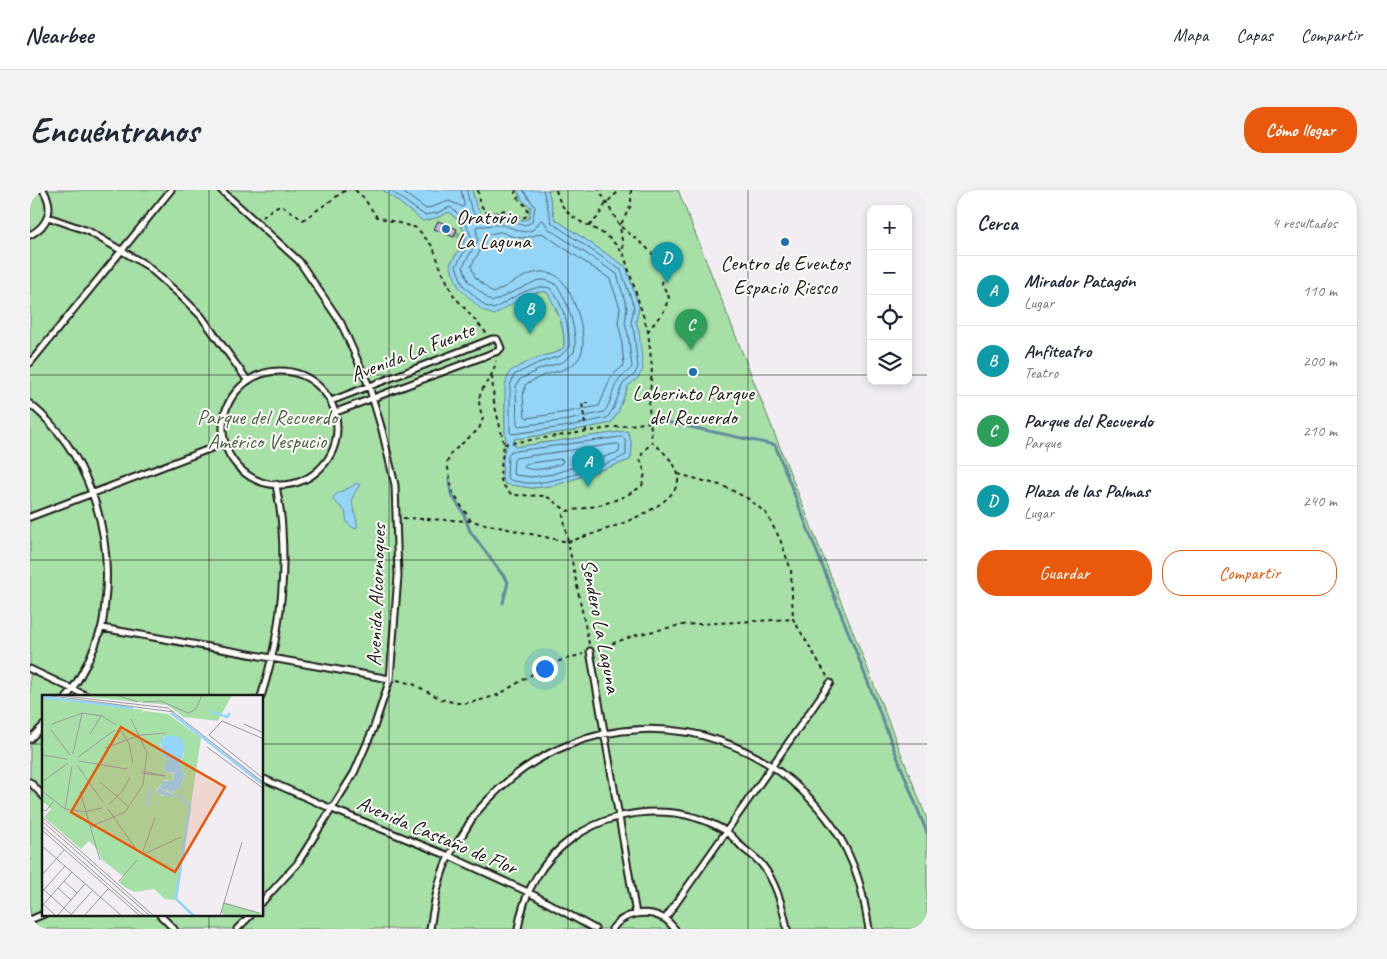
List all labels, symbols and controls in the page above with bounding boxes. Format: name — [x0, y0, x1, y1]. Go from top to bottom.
text: Nearbee — [25, 20, 93, 50]
text: Mapa — [1173, 24, 1208, 46]
text: Capas — [1236, 24, 1273, 46]
text: Compartir — [1301, 24, 1362, 46]
button: Cómo llegar — [1244, 107, 1357, 153]
text: Encuéntranos — [30, 108, 199, 153]
place label: Oratorio La Laguna — [456, 204, 532, 254]
map controls — [867, 205, 912, 385]
button: + — [867, 205, 912, 250]
text: Cerca — [977, 210, 1018, 236]
text: 4 resultados — [1272, 213, 1337, 233]
marker: Oratorio La Laguna — [440, 223, 452, 235]
marker: Centro de Eventos Espacio Riesco — [779, 236, 791, 248]
pin: D — [651, 242, 683, 283]
place label: Centro de Eventos Espacio Riesco — [720, 250, 851, 300]
button: − — [867, 250, 912, 295]
text: Mirador Patagón — [1024, 269, 1135, 293]
text: A — [989, 281, 997, 301]
text: 110 m — [1303, 281, 1337, 301]
pin: B — [514, 293, 546, 334]
text: Lugar — [1024, 293, 1054, 313]
button: locate — [867, 295, 912, 340]
pin: C — [675, 309, 707, 350]
street label: Avenida La Fuente — [346, 316, 480, 387]
text: Anfiteatro — [1024, 339, 1091, 363]
button: layers — [867, 340, 912, 385]
text: B — [989, 351, 997, 371]
text: 200 m — [1303, 351, 1337, 371]
text: Teatro — [1024, 363, 1058, 383]
marker: Laberinto Parque del Recuerdo — [687, 366, 699, 378]
place label: Laberinto Parque del Recuerdo — [632, 380, 756, 430]
park label: Parque del Recuerdo Américo Vespucio — [197, 404, 340, 454]
text: Parque del Recuerdo — [1024, 409, 1153, 433]
text: C — [989, 421, 997, 441]
text: 210 m — [1303, 421, 1337, 441]
text: Parque — [1024, 433, 1061, 453]
pin: A — [572, 446, 604, 487]
text: Plaza de las Palmas — [1024, 479, 1150, 503]
text: D — [988, 491, 998, 511]
text: 240 m — [1303, 491, 1337, 511]
text: Lugar — [1024, 503, 1054, 523]
street label: Avenida Alcornoques — [361, 522, 392, 667]
button: Guardar — [977, 550, 1152, 596]
button: Compartir — [1162, 550, 1337, 596]
street label: Sendero La Laguna — [575, 557, 627, 697]
your location — [532, 656, 558, 682]
inset map — [42, 695, 264, 916]
street label: Avenida Castaño de Flor — [353, 790, 522, 881]

